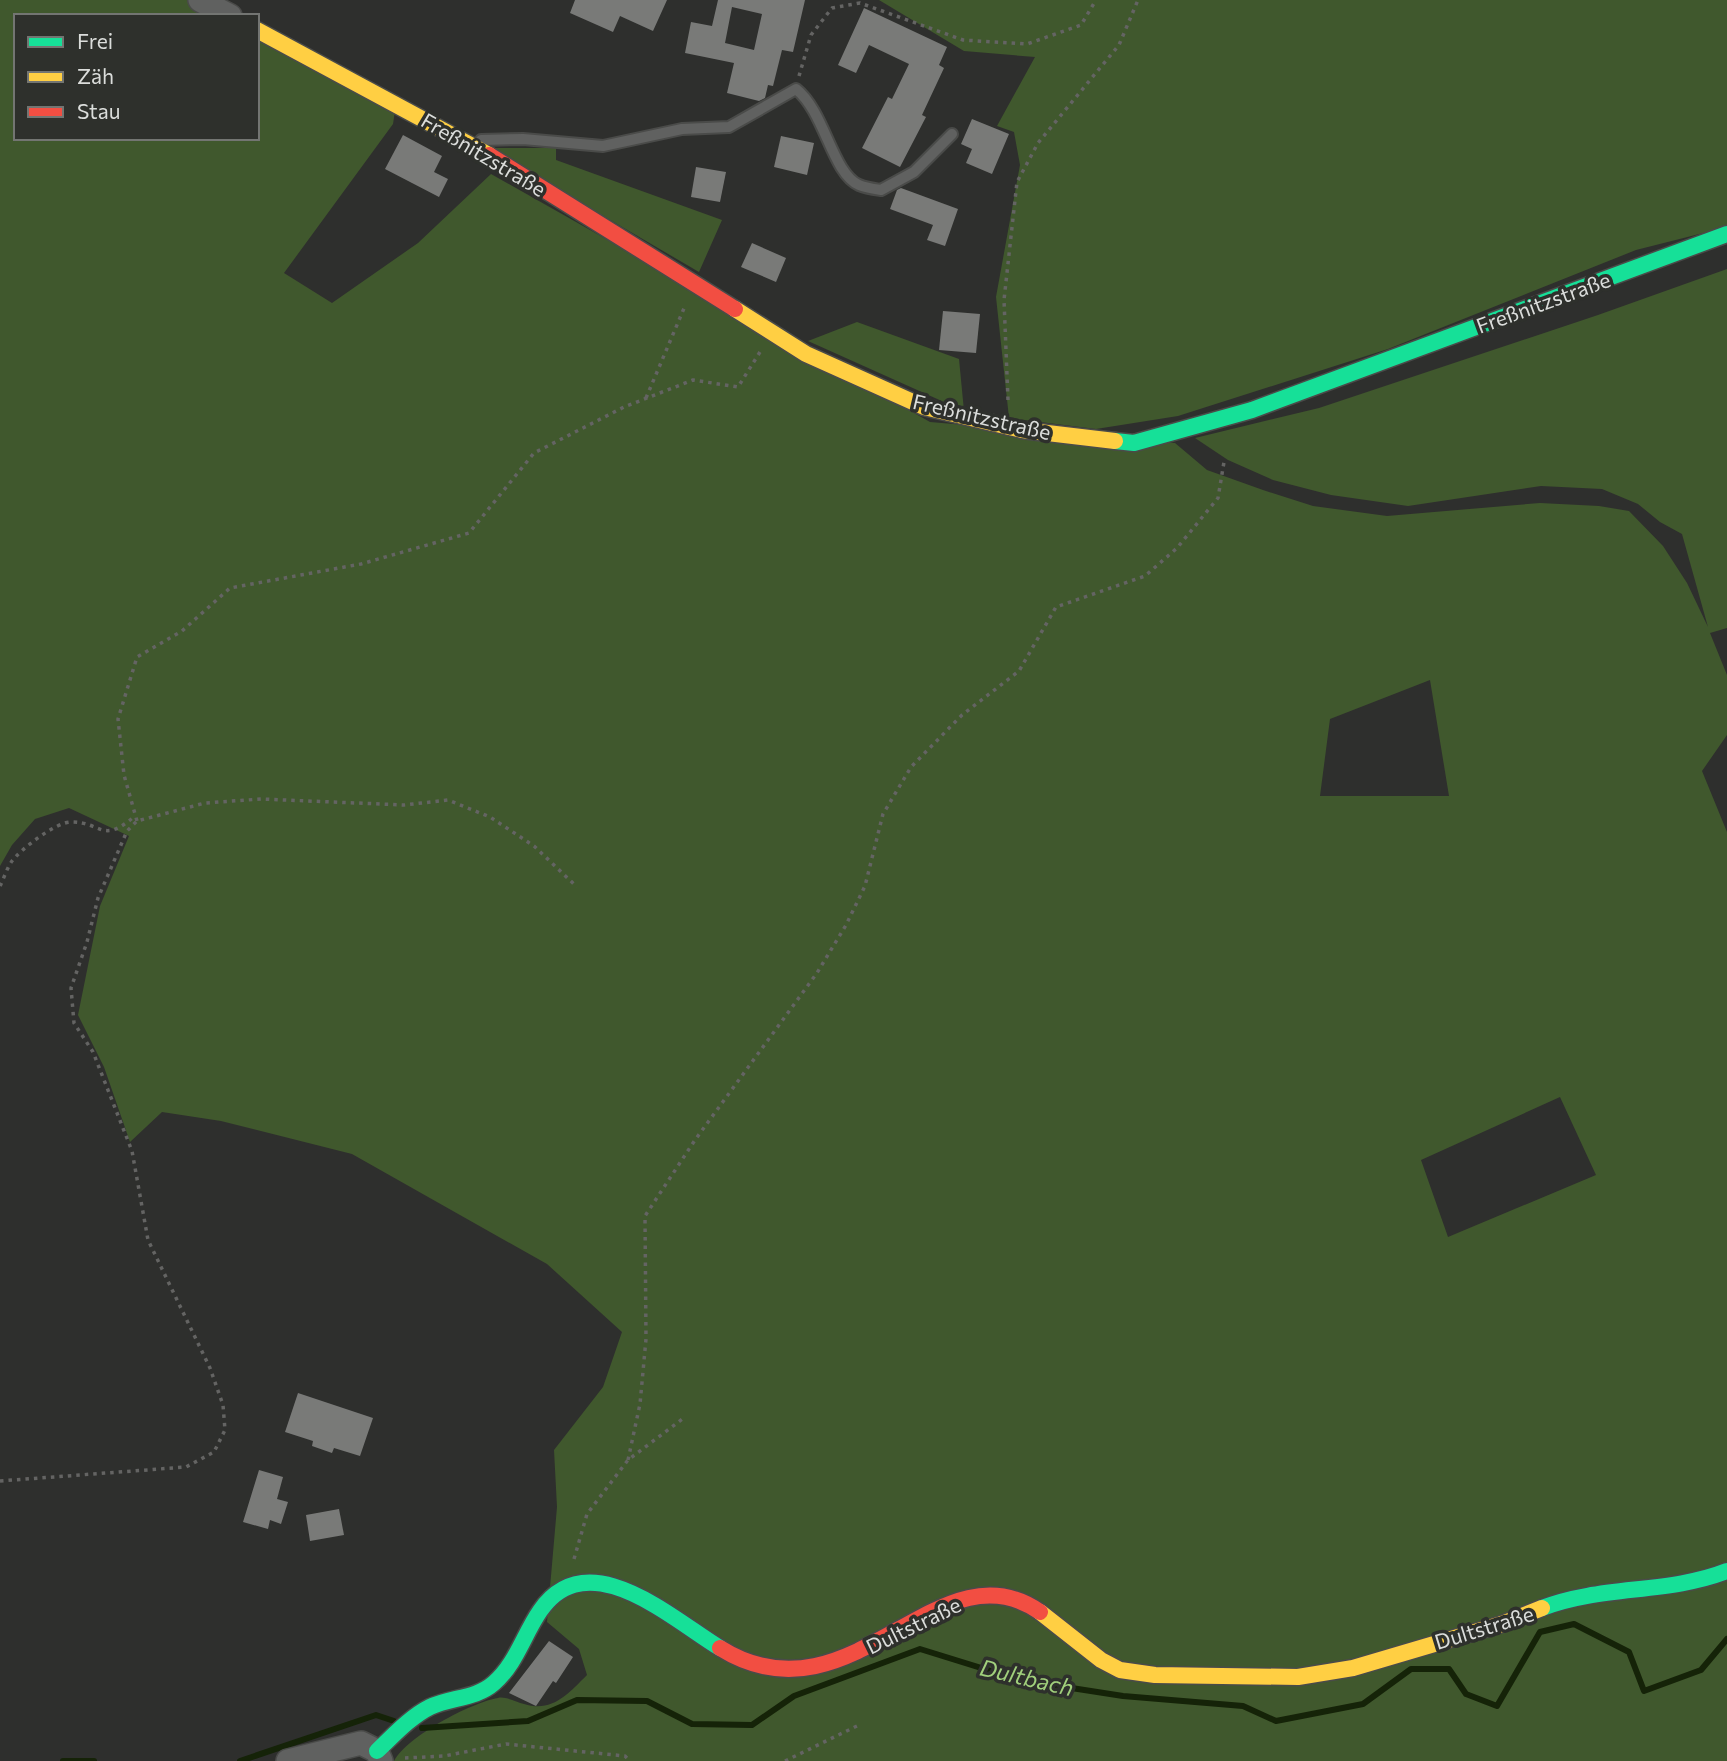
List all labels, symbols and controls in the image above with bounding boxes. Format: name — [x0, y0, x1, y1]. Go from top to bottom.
legend — [14, 14, 259, 140]
text: Frei — [77, 28, 113, 53]
text: Zäh — [77, 63, 114, 88]
text: Stau — [77, 98, 120, 123]
street label: Freßnitzstraße — [417, 107, 551, 201]
street label: Freßnitzstraße — [1472, 266, 1614, 338]
street label: Freßnitzstraße — [911, 388, 1053, 444]
street label: Dultstraße — [862, 1591, 964, 1659]
street label: Dultstraße — [1431, 1600, 1537, 1654]
water label: Dultbach — [977, 1653, 1077, 1701]

